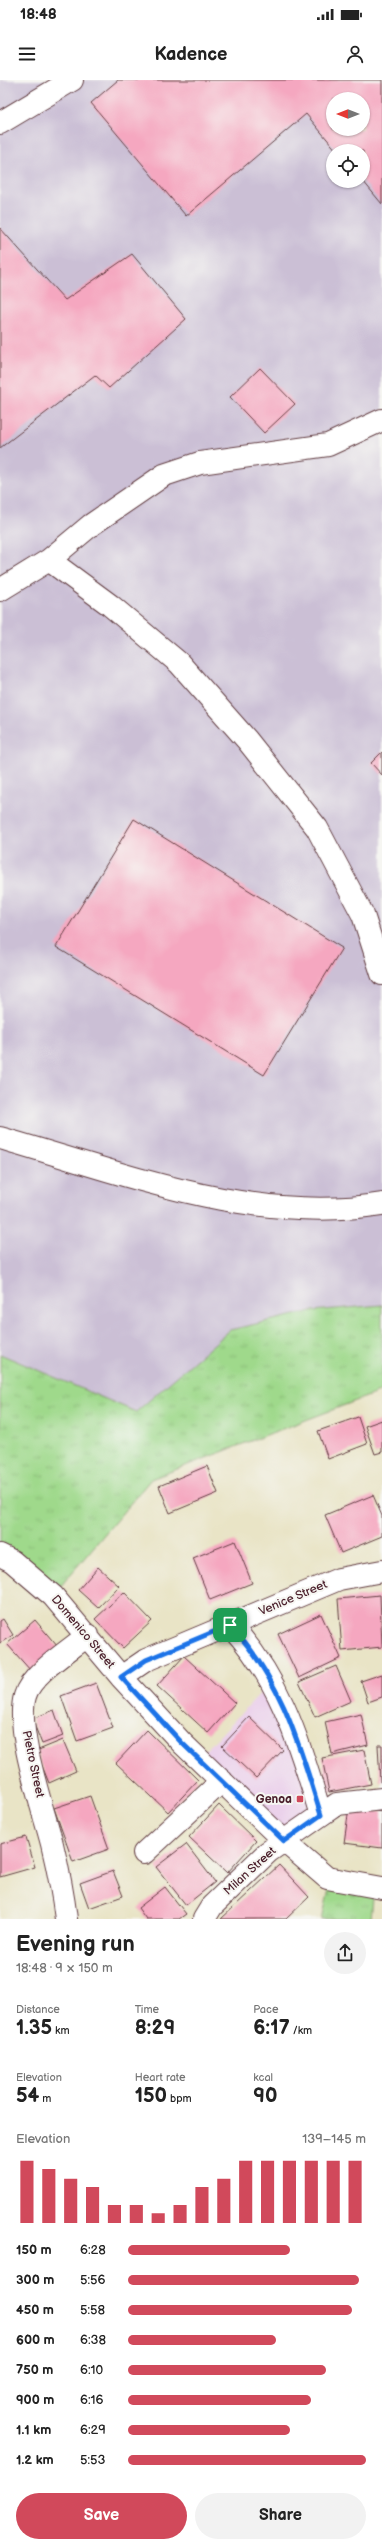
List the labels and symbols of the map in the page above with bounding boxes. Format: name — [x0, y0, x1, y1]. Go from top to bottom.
north arrow — [326, 92, 370, 136]
street label: Venice Street — [257, 1577, 330, 1619]
street label: Domenico Street — [48, 1592, 118, 1672]
pin — [213, 1608, 247, 1642]
street label: Pietro Street — [19, 1729, 47, 1799]
place label: Genoa — [256, 1792, 292, 1807]
marker: Genoa — [295, 1794, 305, 1804]
street label: Milan Street — [221, 1843, 280, 1898]

